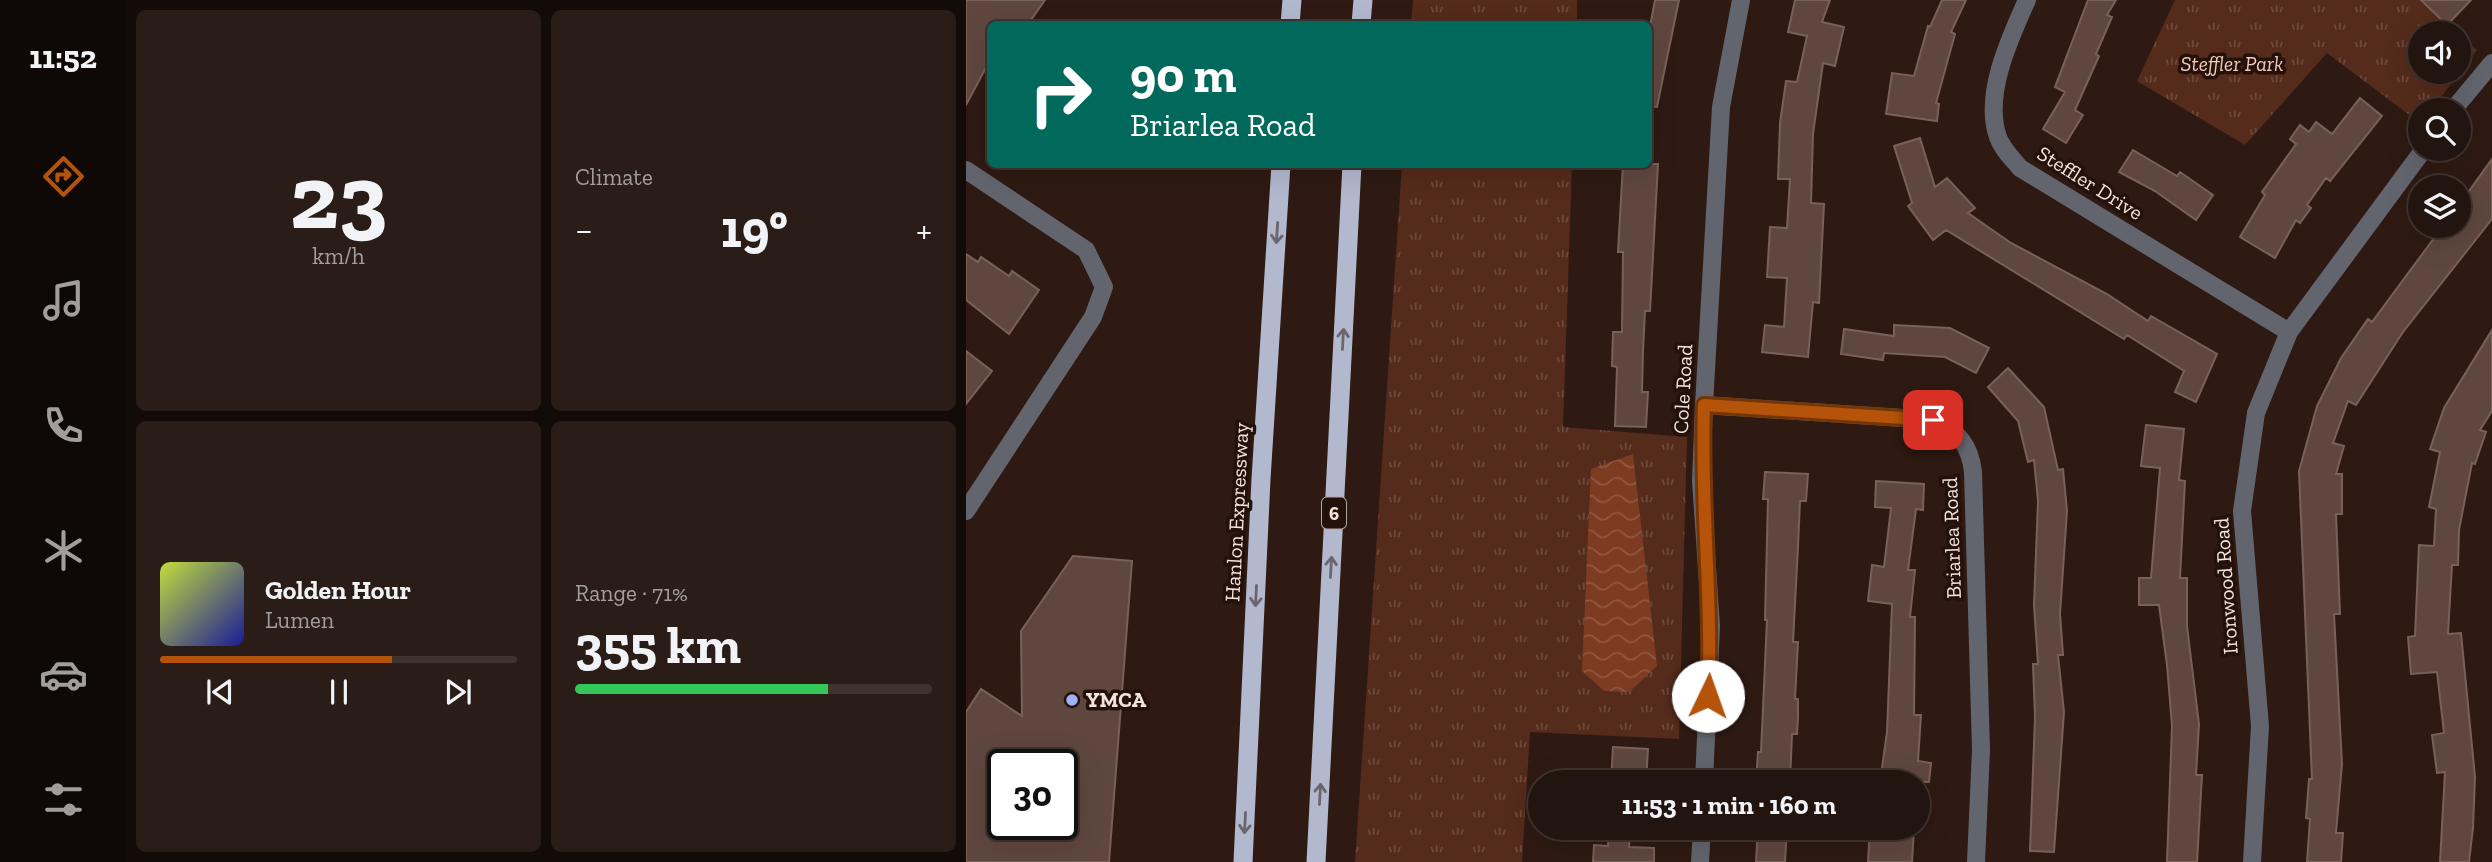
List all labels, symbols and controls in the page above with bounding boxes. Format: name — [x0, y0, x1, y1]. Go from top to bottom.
map controls — [2408, 21, 2471, 238]
button: sound — [2408, 21, 2471, 84]
text: 11:52 — [29, 38, 97, 76]
text: 90 m — [1130, 46, 1237, 105]
icon: right — [1015, 49, 1106, 140]
park label: Steffler Park — [2181, 51, 2283, 76]
button: search — [2408, 98, 2471, 161]
text: Briarlea Road — [1130, 106, 1315, 144]
street label: Steffler Drive — [2033, 140, 2148, 225]
text: 23 — [290, 142, 387, 251]
icon: directions — [39, 152, 88, 201]
text: Climate — [575, 163, 653, 191]
button: layers — [2408, 175, 2471, 238]
text: 19° — [721, 198, 788, 260]
text: − — [575, 207, 593, 253]
text: + — [916, 207, 932, 253]
one-way arrow — [1270, 221, 1283, 243]
text: km/h — [312, 242, 365, 270]
icon: music — [39, 276, 88, 325]
one-way arrow — [1337, 328, 1350, 351]
street label: Cole Road — [1668, 343, 1697, 434]
pin — [1903, 390, 1963, 450]
icon: phone — [39, 401, 88, 450]
icon: arrive — [1914, 401, 1952, 439]
street label: Hanlon Expressway — [1219, 422, 1254, 602]
street label: Briarlea Road — [1937, 476, 1966, 599]
road number: 6 — [1322, 498, 1346, 528]
street label: Ironwood Road — [2208, 516, 2243, 655]
icon: climate — [39, 526, 88, 575]
one-way arrow — [1325, 555, 1338, 578]
text: Golden Hour — [265, 574, 411, 606]
text: Range · 71% — [575, 579, 688, 607]
one-way arrow — [1249, 584, 1262, 607]
text: Lumen — [265, 606, 334, 634]
text: 355 km — [575, 614, 741, 676]
icon: car — [39, 650, 88, 699]
position arrow — [1671, 659, 1745, 733]
icon: previous — [201, 673, 239, 711]
icon: pause — [320, 673, 358, 711]
icon: next — [439, 673, 477, 711]
place label: YMCA — [1086, 687, 1147, 712]
marker: YMCA — [1064, 692, 1080, 708]
speed limit sign: 30 — [987, 749, 1078, 840]
icon: filters — [39, 775, 88, 824]
one-way arrow — [1313, 783, 1326, 806]
text: 11:53 · 1 min · 160 m — [1622, 789, 1836, 821]
one-way arrow — [1239, 812, 1252, 835]

